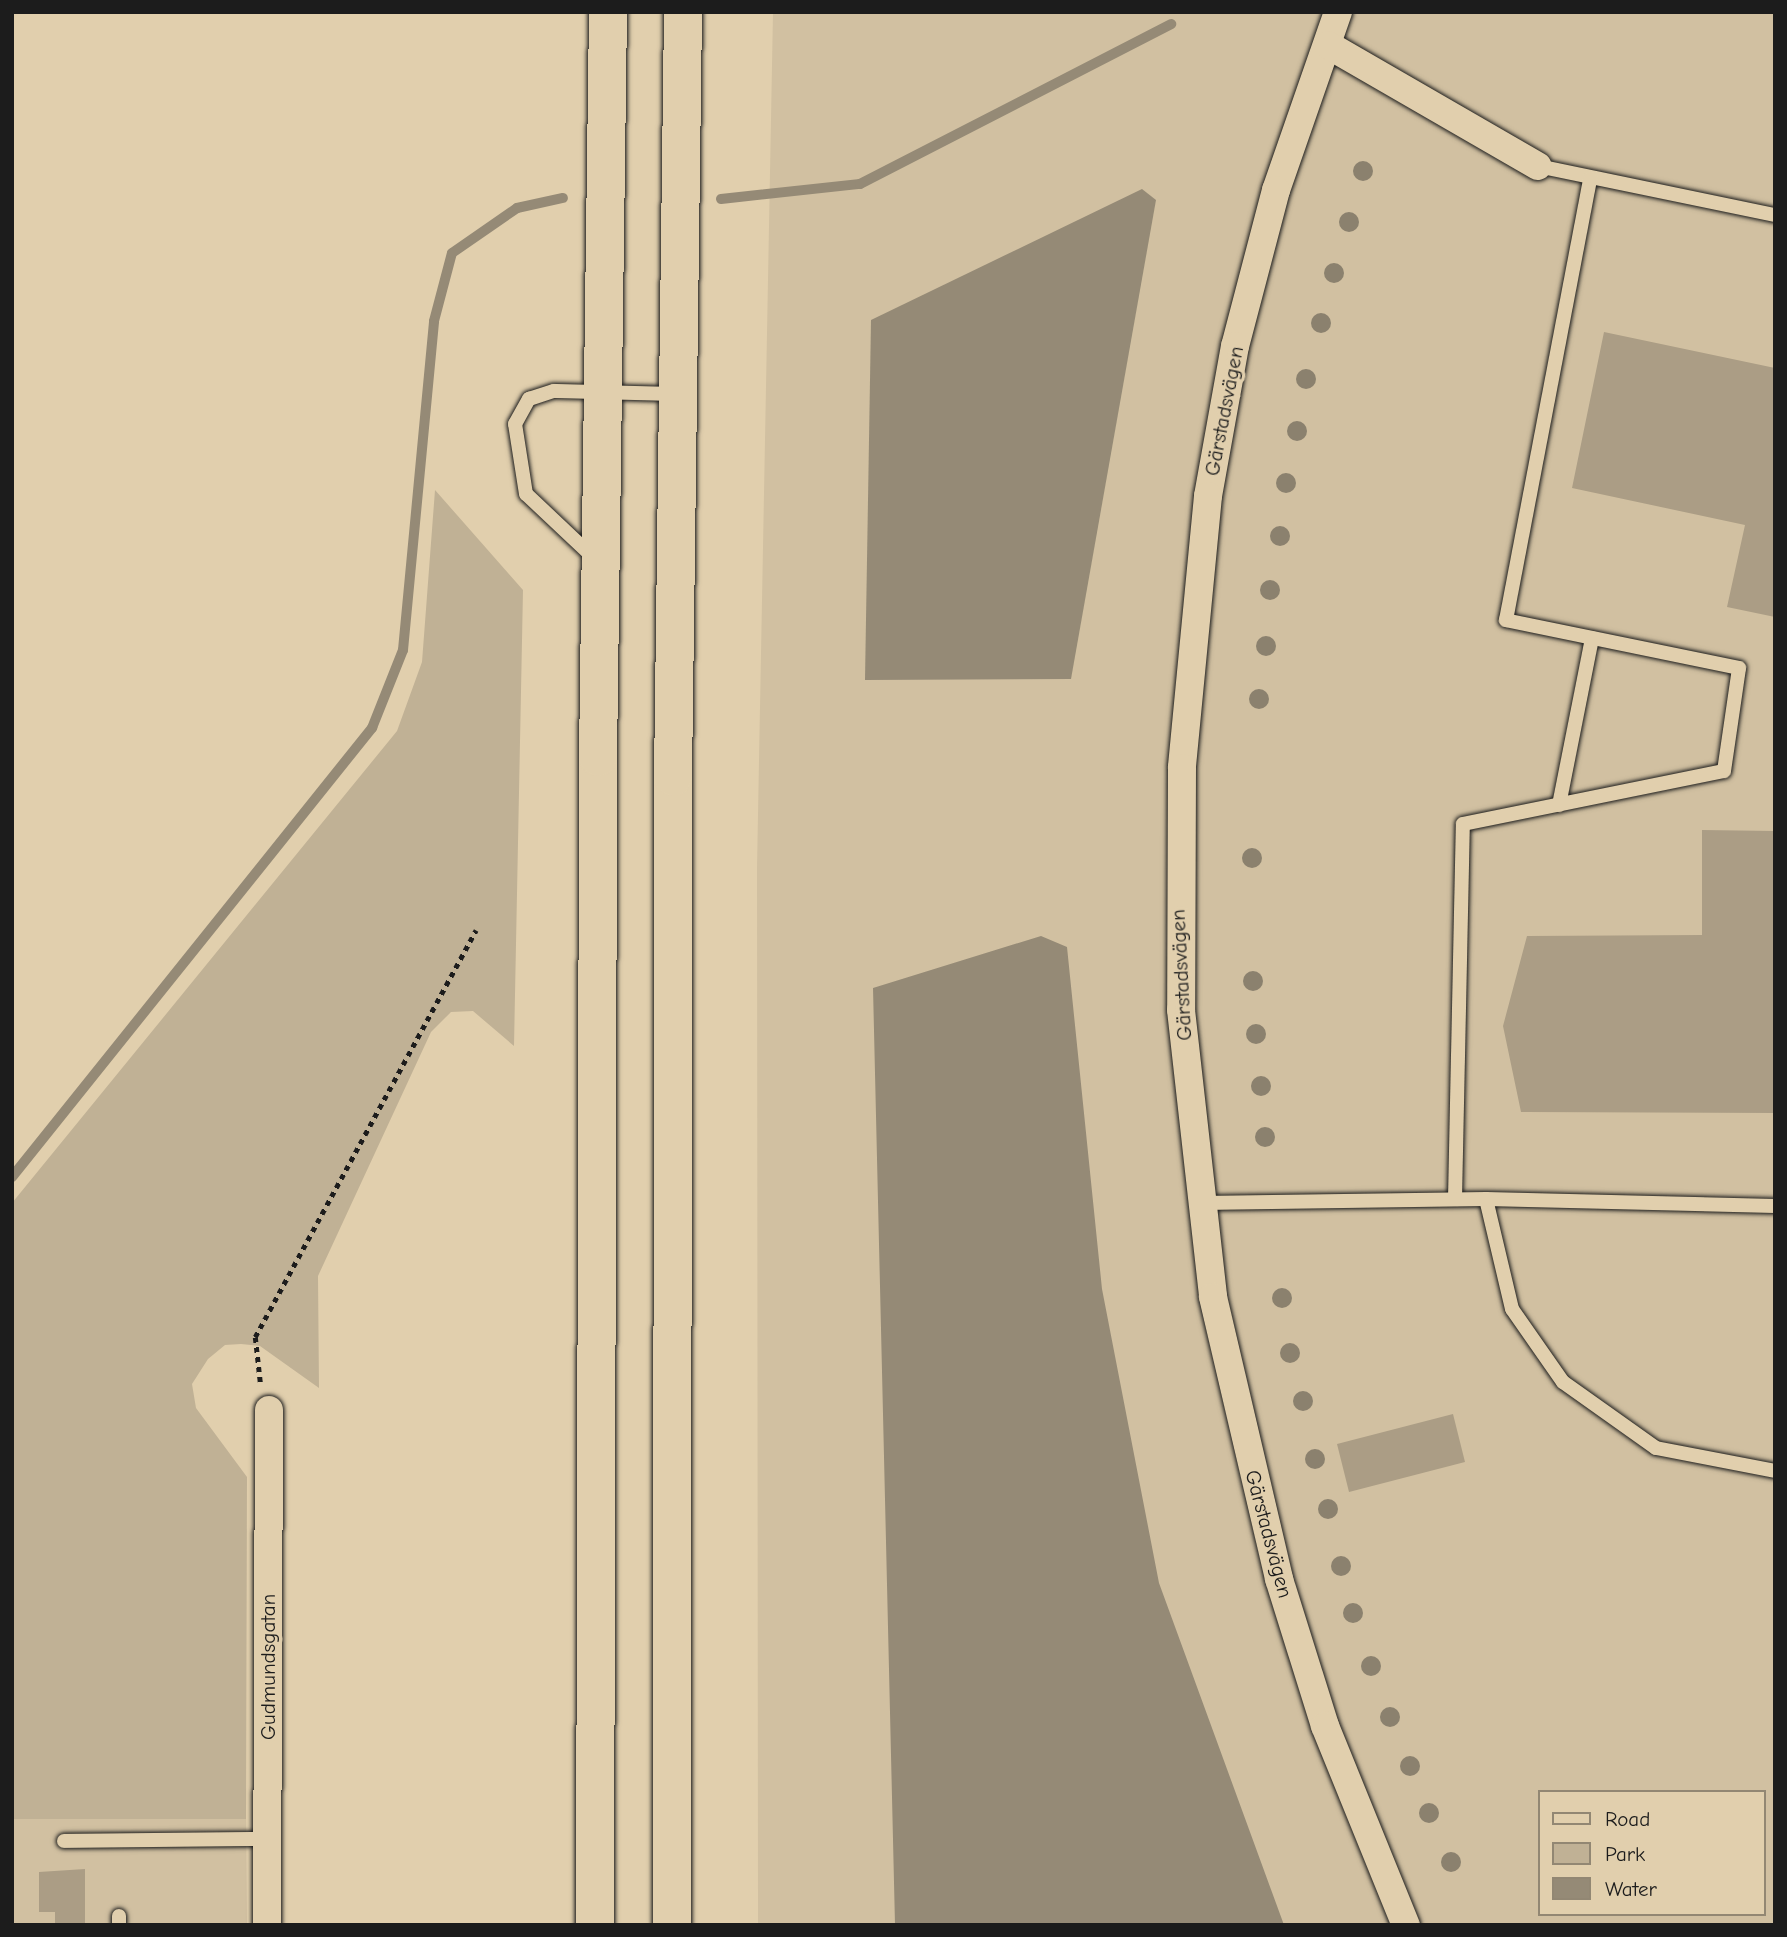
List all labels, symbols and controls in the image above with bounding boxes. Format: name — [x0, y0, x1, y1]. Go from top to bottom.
street label: Gärstadsvägen — [1199, 344, 1249, 478]
street label: Gärstadsvägen — [1165, 909, 1197, 1041]
street label: Gärstadsvägen — [1240, 1467, 1298, 1601]
street label: Gudmundsgatan — [255, 1594, 281, 1740]
legend — [1538, 1790, 1766, 1916]
text: Road — [1605, 1807, 1650, 1831]
text: Park — [1605, 1842, 1645, 1866]
text: Water — [1605, 1877, 1657, 1901]

